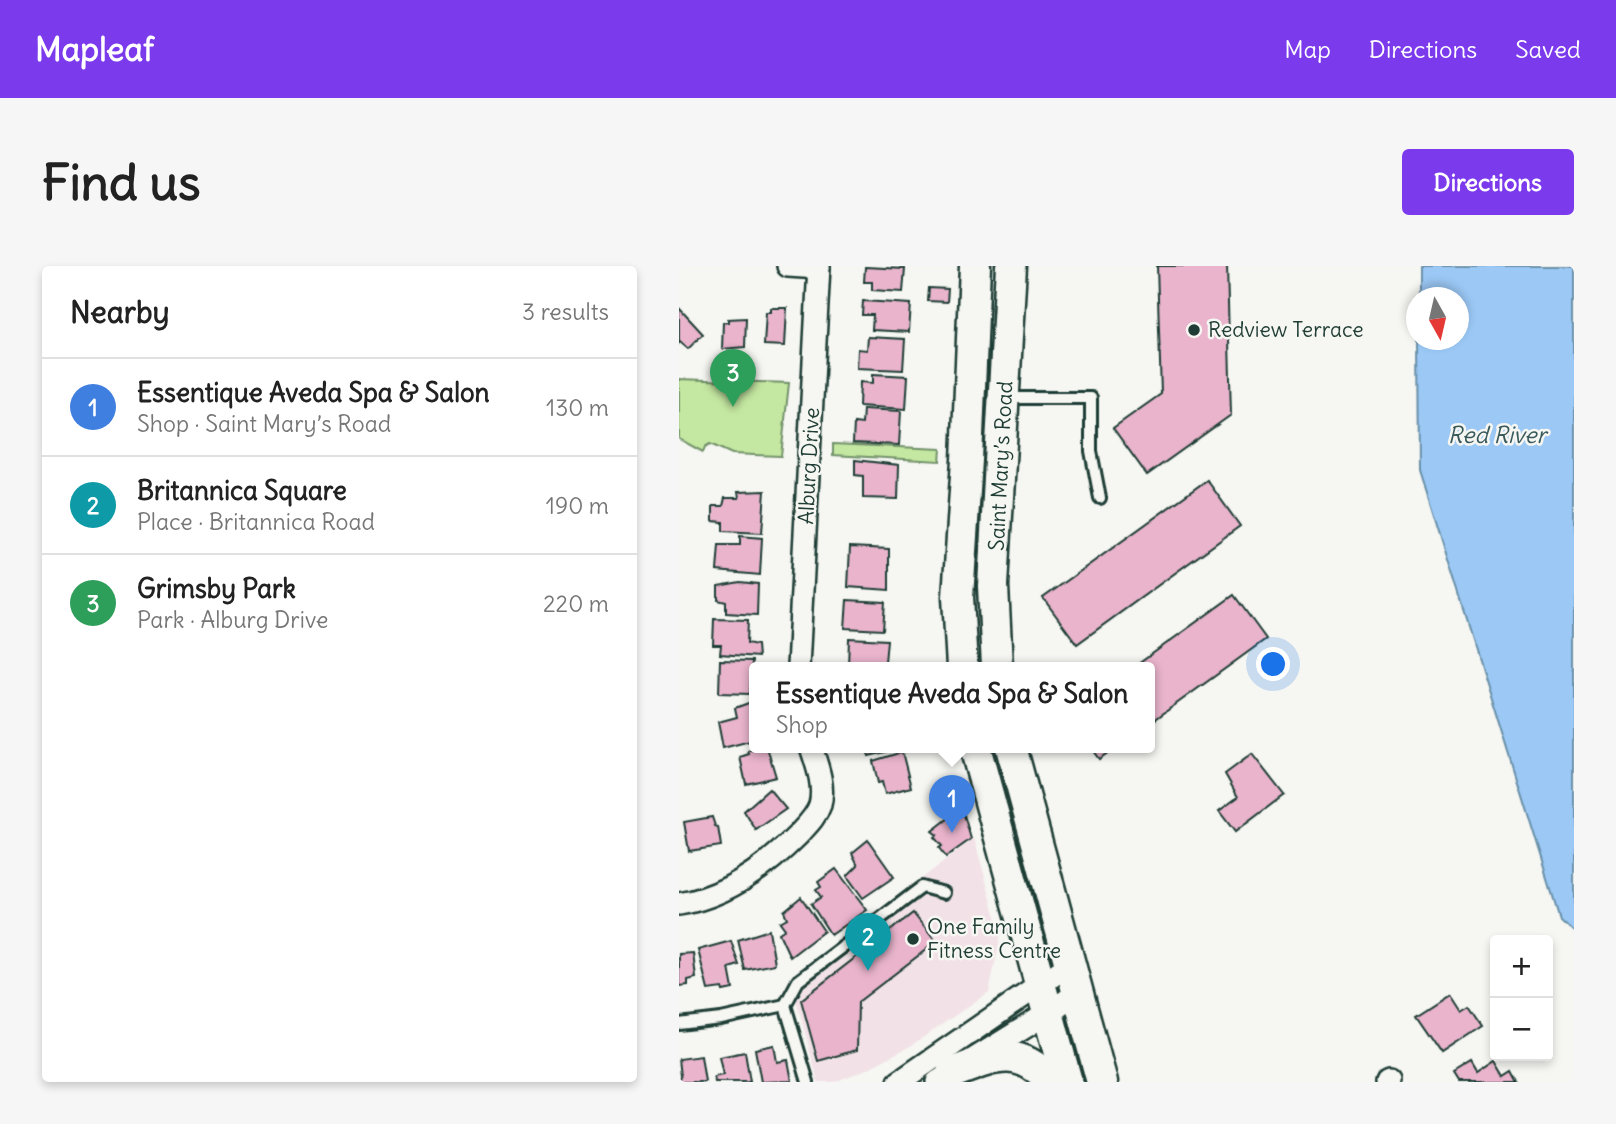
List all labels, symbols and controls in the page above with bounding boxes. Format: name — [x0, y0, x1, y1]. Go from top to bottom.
text: Mapleaf — [35, 28, 154, 70]
text: Map — [1284, 34, 1331, 64]
text: Directions — [1369, 34, 1477, 64]
text: Saved — [1515, 34, 1581, 64]
button: Directions — [1402, 149, 1574, 215]
text: Find us — [42, 152, 200, 213]
north arrow — [1406, 287, 1469, 350]
text: Nearby — [70, 293, 170, 331]
text: 3 results — [522, 297, 609, 326]
place label: Redview Terrace — [1208, 316, 1364, 343]
marker: Redview Terrace — [1186, 322, 1202, 338]
pin: 3 — [710, 349, 756, 407]
text: Essentique Aveda Spa & Salon — [137, 376, 490, 409]
street label: Saint Mary’s Road — [983, 380, 1018, 552]
text: 1 — [88, 393, 98, 422]
text: 130 m — [546, 393, 609, 422]
street label: Alburg Drive — [792, 407, 825, 525]
text: Shop · Saint Mary’s Road — [137, 409, 391, 438]
water label: Red River — [1448, 420, 1549, 449]
text: Britannica Square — [137, 474, 347, 507]
text: 2 — [87, 491, 99, 520]
text: 190 m — [546, 491, 609, 520]
text: Place · Britannica Road — [137, 507, 375, 536]
text: Grimsby Park — [137, 572, 296, 605]
text: 3 — [86, 589, 100, 618]
text: 220 m — [543, 589, 609, 618]
text: Park · Alburg Drive — [137, 605, 328, 634]
your location — [1256, 647, 1290, 681]
popup — [749, 662, 1155, 753]
text: Essentique Aveda Spa & Salon — [776, 677, 1128, 710]
text: Shop — [776, 710, 828, 739]
pin: 1 — [929, 775, 975, 833]
pin: 2 — [845, 913, 891, 971]
place label: One Family Fitness Centre — [927, 913, 1061, 964]
marker: One Family Fitness Centre — [905, 931, 921, 947]
map controls — [1490, 935, 1553, 1061]
button: + — [1490, 935, 1553, 998]
button: − — [1490, 998, 1553, 1061]

